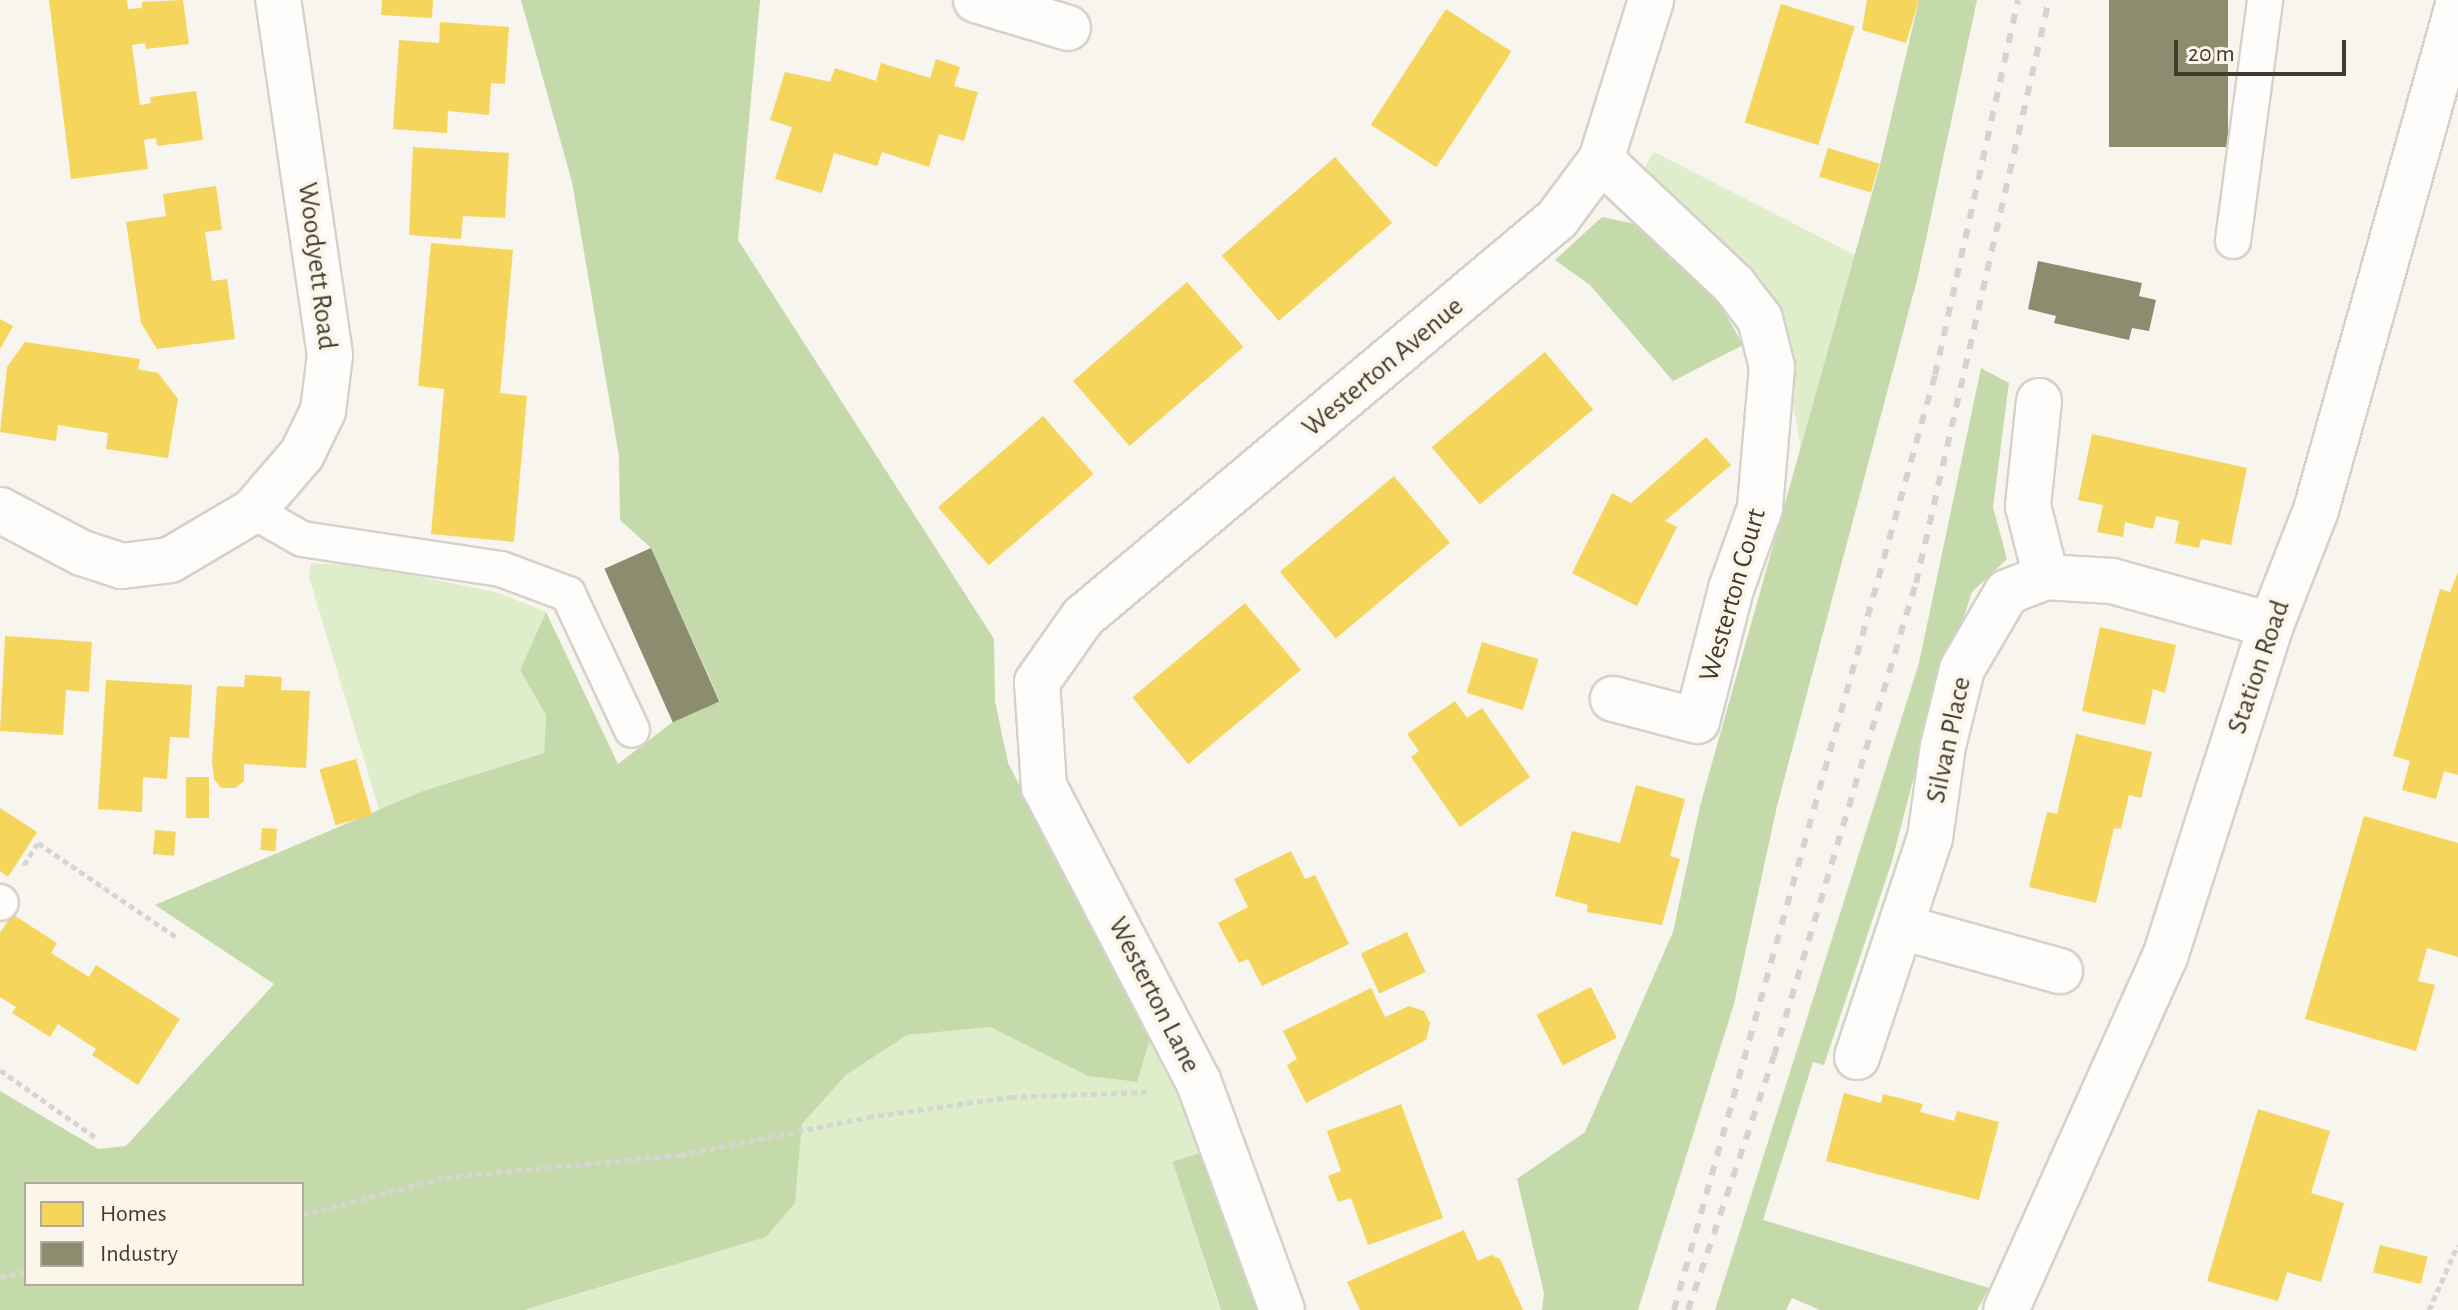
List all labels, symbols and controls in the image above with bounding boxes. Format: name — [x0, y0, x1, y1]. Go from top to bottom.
scale bar — [2178, 24, 2350, 74]
text: 20 m — [2188, 42, 2235, 66]
street label: Woodyett Road — [290, 180, 344, 352]
street label: Westerton Avenue — [1296, 290, 1470, 444]
street label: Westerton Court — [1692, 505, 1774, 685]
street label: Station Road — [2220, 596, 2298, 738]
street label: Silvan Place — [1919, 674, 1979, 806]
street label: Westerton Lane — [1100, 912, 1208, 1078]
legend — [24, 1182, 304, 1286]
text: Homes — [100, 1202, 167, 1226]
text: Industry — [100, 1242, 178, 1266]

